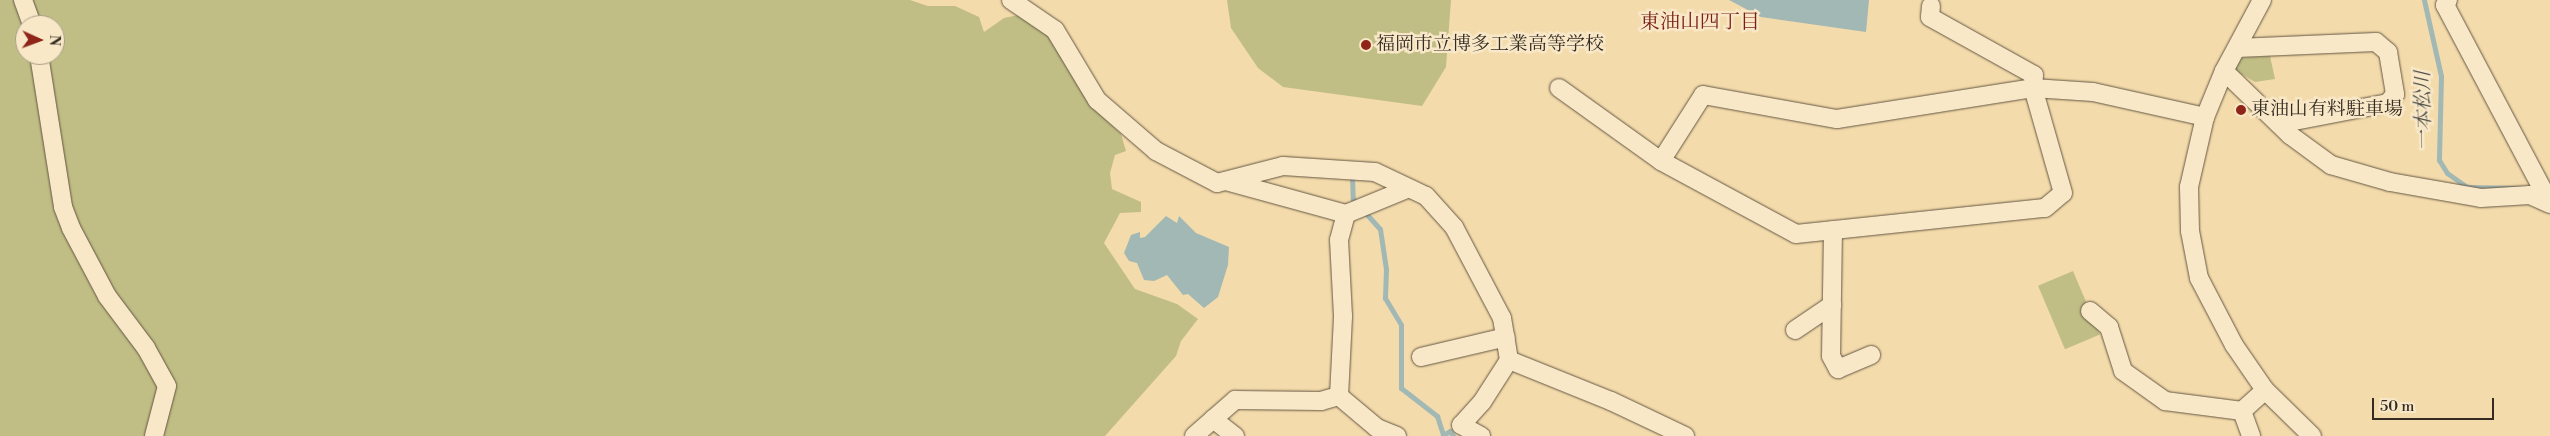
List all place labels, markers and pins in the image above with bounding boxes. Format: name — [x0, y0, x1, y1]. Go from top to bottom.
place label: 福岡市立博多工業高等学校 — [1376, 34, 1604, 56]
marker: 福岡市立博多工業高等学校 — [1360, 39, 1372, 51]
place label: 東油山有料駐車場 — [2251, 99, 2403, 121]
marker: 東油山有料駐車場 — [2235, 104, 2247, 116]

